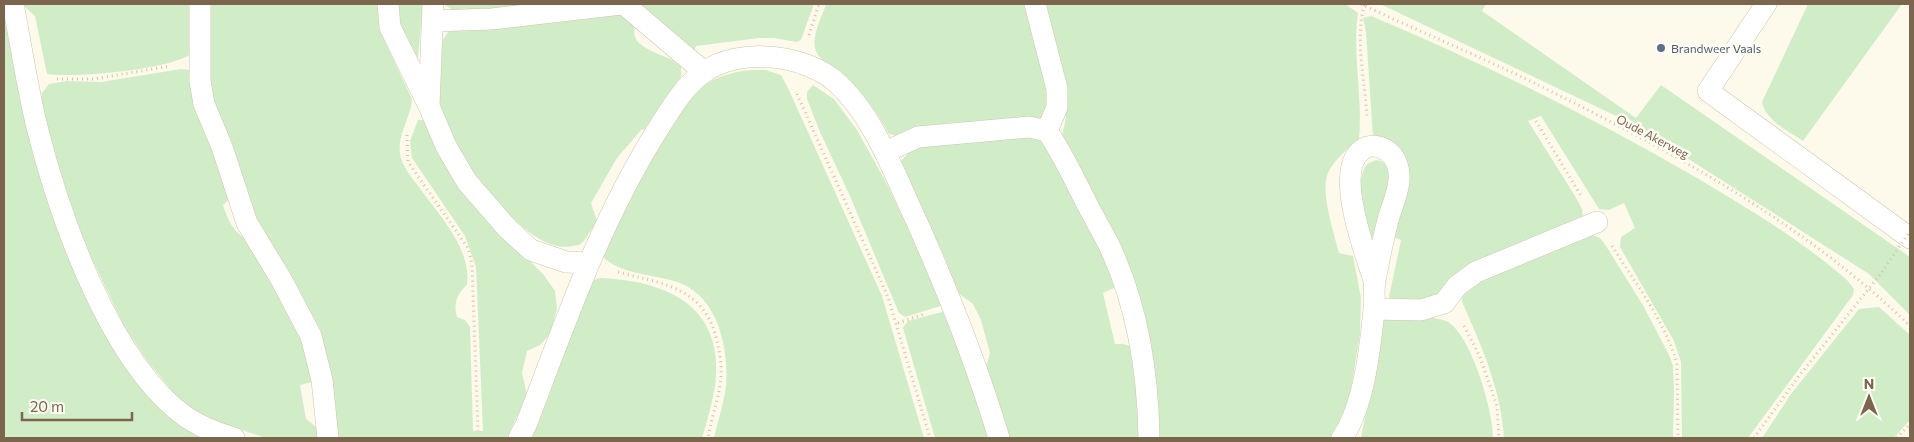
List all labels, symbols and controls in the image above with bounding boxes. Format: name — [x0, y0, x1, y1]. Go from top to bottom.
place label: Brandweer Vaals — [1671, 41, 1761, 55]
marker: Brandweer Vaals — [1655, 42, 1667, 54]
street label: Oude Akerweg — [1614, 111, 1692, 161]
north arrow — [1844, 372, 1894, 422]
text: N — [1864, 375, 1874, 392]
scale bar — [22, 390, 132, 422]
text: 20 m — [30, 397, 64, 415]

